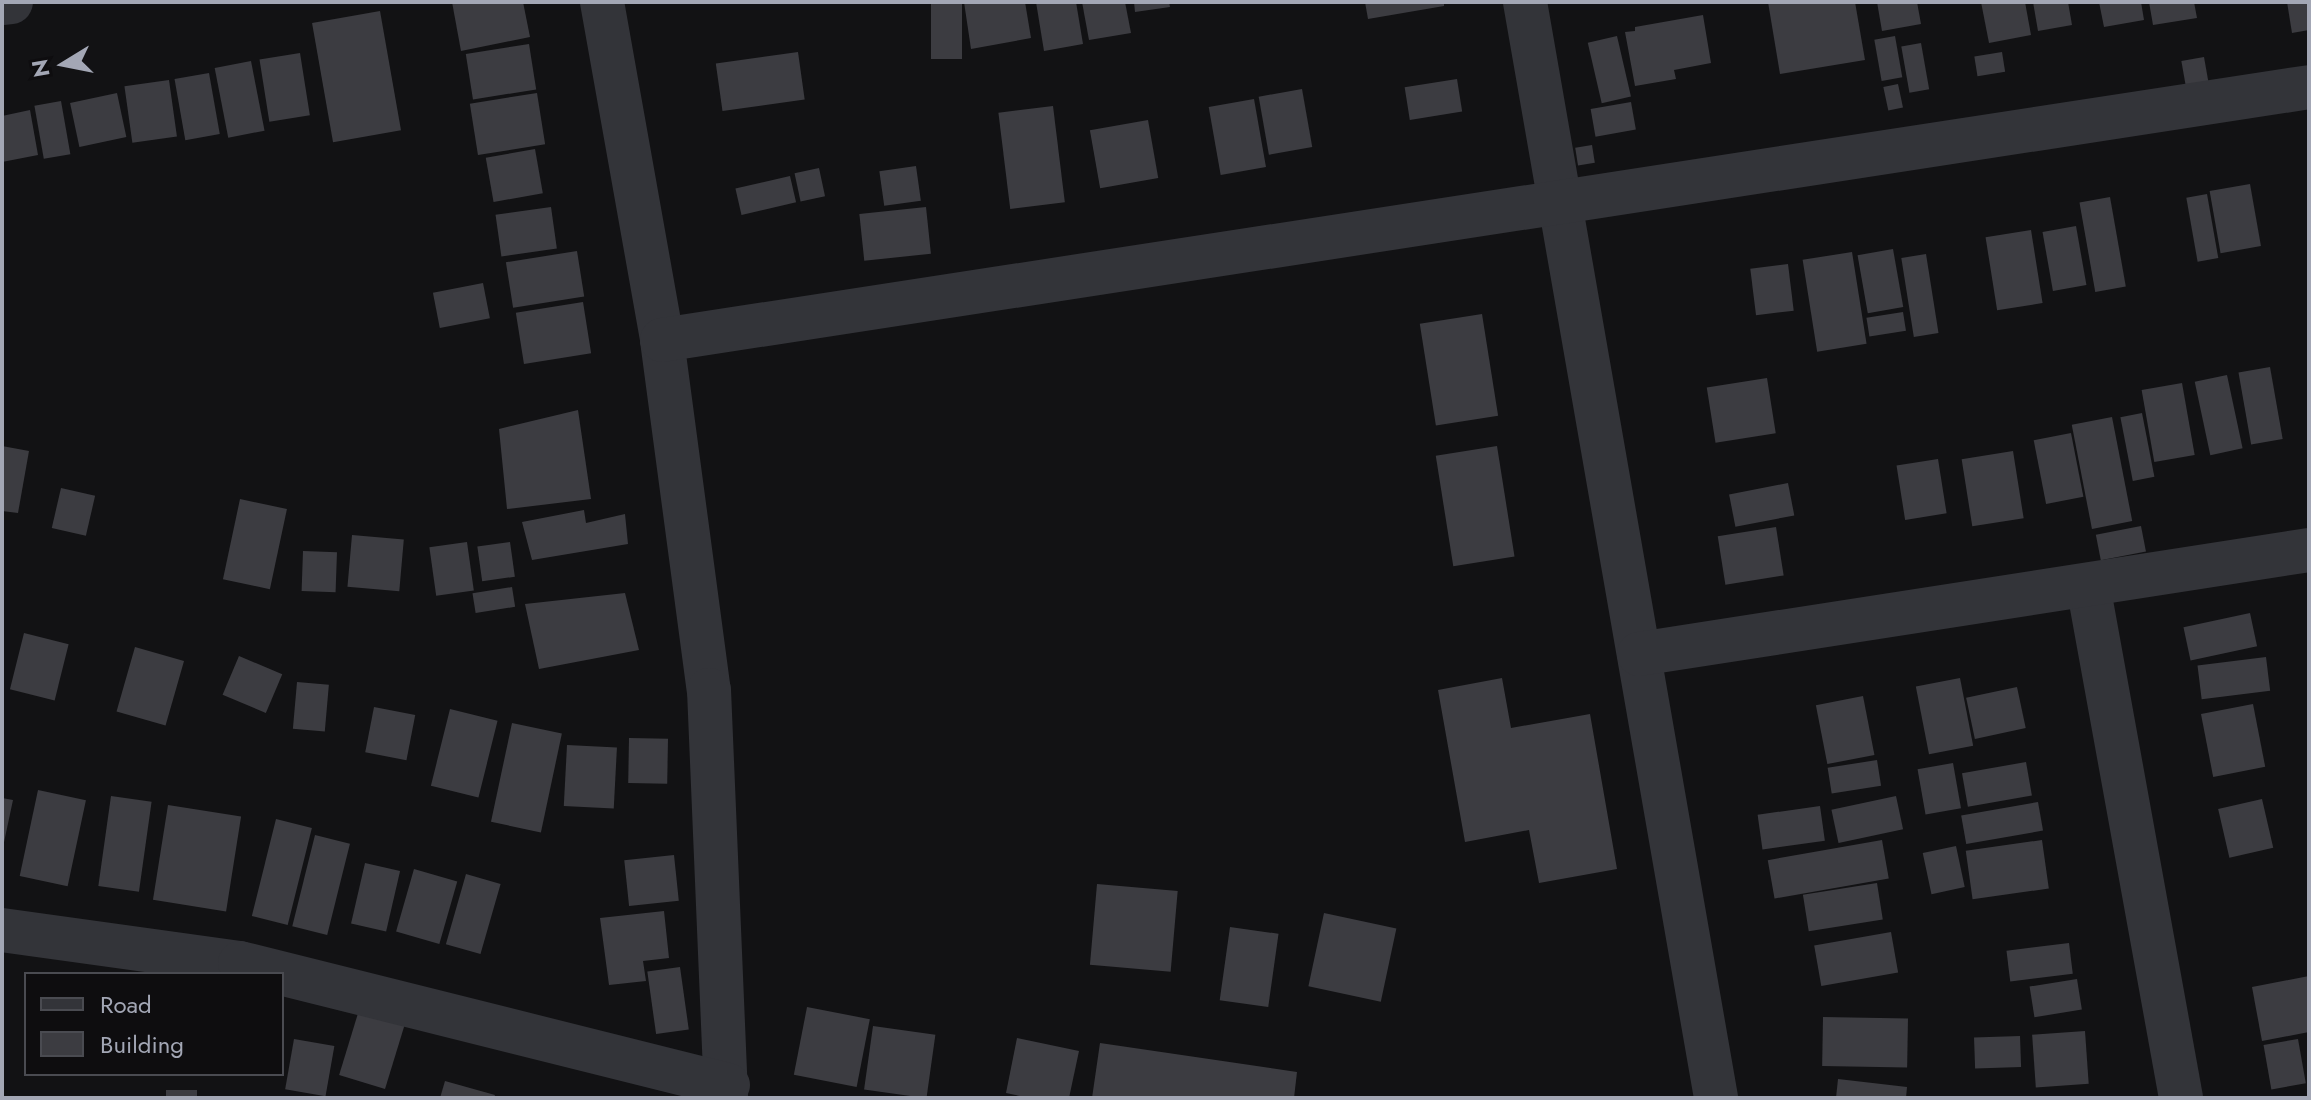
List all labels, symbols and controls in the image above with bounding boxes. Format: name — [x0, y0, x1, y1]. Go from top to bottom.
north arrow — [24, 24, 104, 104]
text: N — [23, 57, 58, 80]
legend — [24, 972, 284, 1076]
text: Road — [100, 987, 152, 1022]
text: Building — [100, 1027, 184, 1062]

